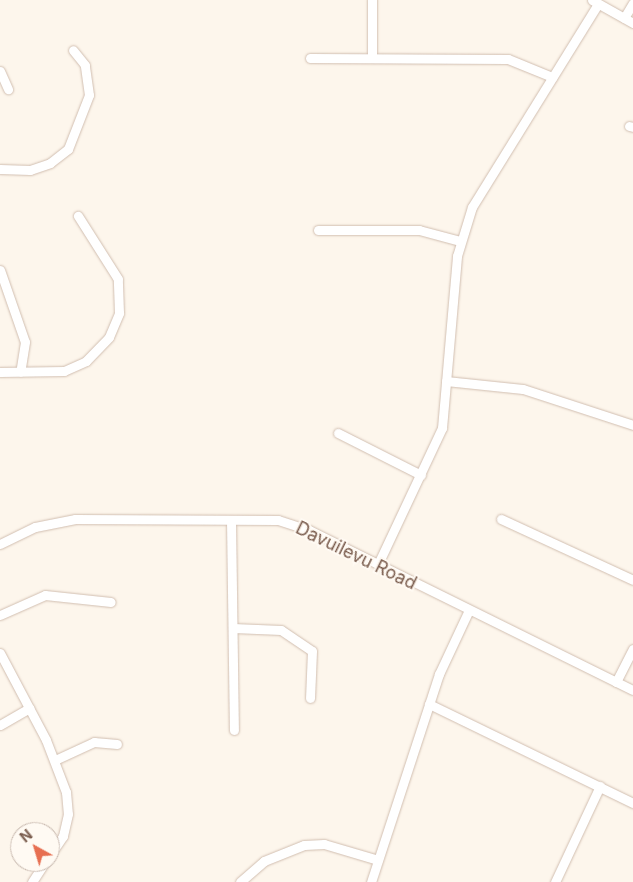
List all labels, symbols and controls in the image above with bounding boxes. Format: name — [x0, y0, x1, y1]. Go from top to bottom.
street label: Davuilevu Road — [292, 517, 420, 595]
north arrow — [10, 822, 60, 872]
text: N — [16, 826, 35, 846]

